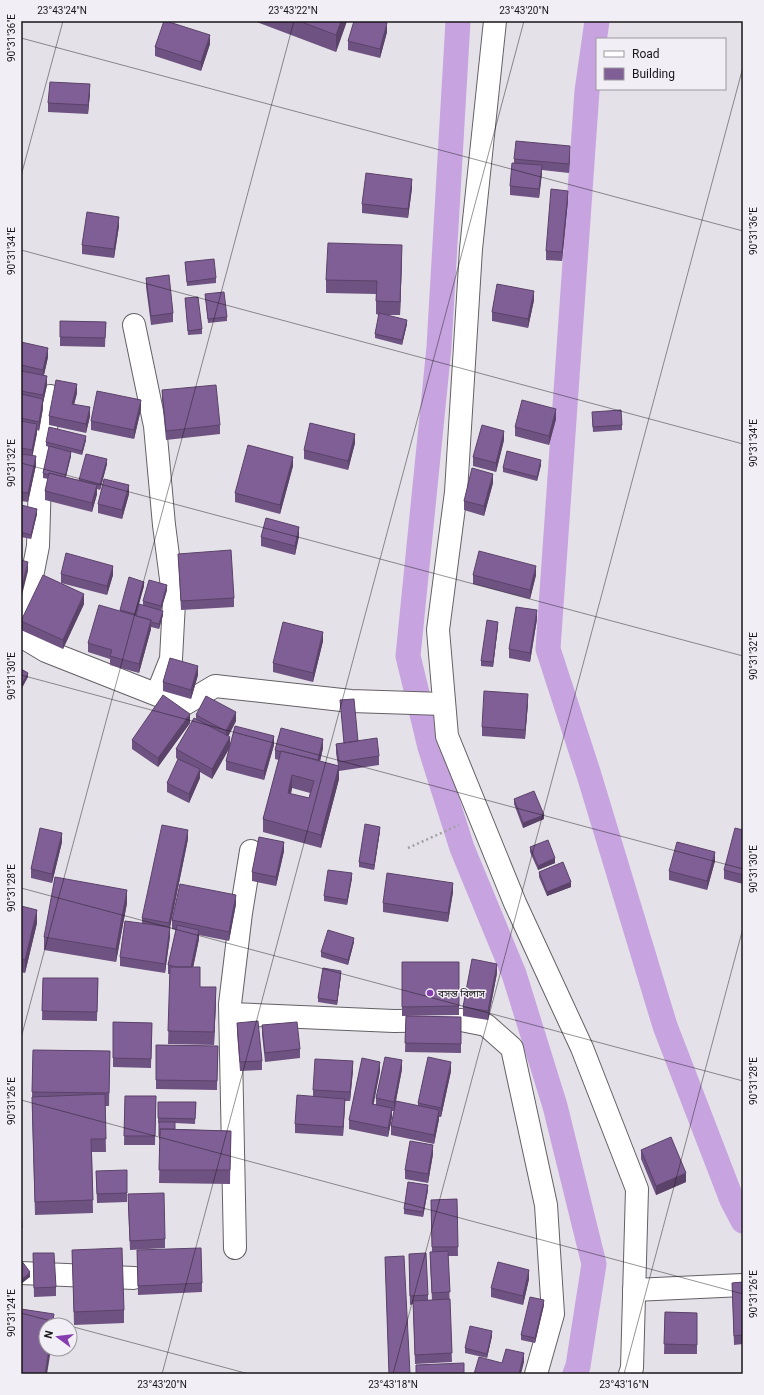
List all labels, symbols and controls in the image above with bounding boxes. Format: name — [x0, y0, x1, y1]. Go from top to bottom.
text: 23°43'24"N — [37, 5, 87, 16]
text: 23°43'22"N — [268, 5, 318, 16]
text: 23°43'20"N — [499, 5, 549, 16]
text: 90°31'36"E — [6, 14, 17, 62]
legend — [596, 38, 726, 90]
text: Road — [632, 47, 660, 61]
text: Building — [632, 67, 675, 81]
text: 90°31'36"E — [748, 207, 759, 255]
text: 90°31'34"E — [6, 227, 17, 275]
text: 90°31'34"E — [748, 419, 759, 467]
text: 90°31'32"E — [6, 439, 17, 487]
text: 90°31'32"E — [748, 632, 759, 680]
text: 90°31'30"E — [6, 652, 17, 700]
text: 90°31'30"E — [748, 845, 759, 893]
text: 90°31'28"E — [6, 864, 17, 912]
marker: বসন্ত বিলাস — [425, 988, 435, 998]
place label: বসন্ত বিলাস — [437, 988, 486, 999]
text: 90°31'28"E — [748, 1057, 759, 1105]
text: 90°31'26"E — [6, 1077, 17, 1125]
text: 90°31'26"E — [748, 1270, 759, 1318]
text: 90°31'24"E — [6, 1289, 17, 1337]
north arrow — [38, 1317, 78, 1357]
text: N — [42, 1329, 56, 1340]
text: 23°43'20"N — [137, 1379, 187, 1390]
text: 23°43'18"N — [368, 1379, 418, 1390]
text: 23°43'16"N — [599, 1379, 649, 1390]

